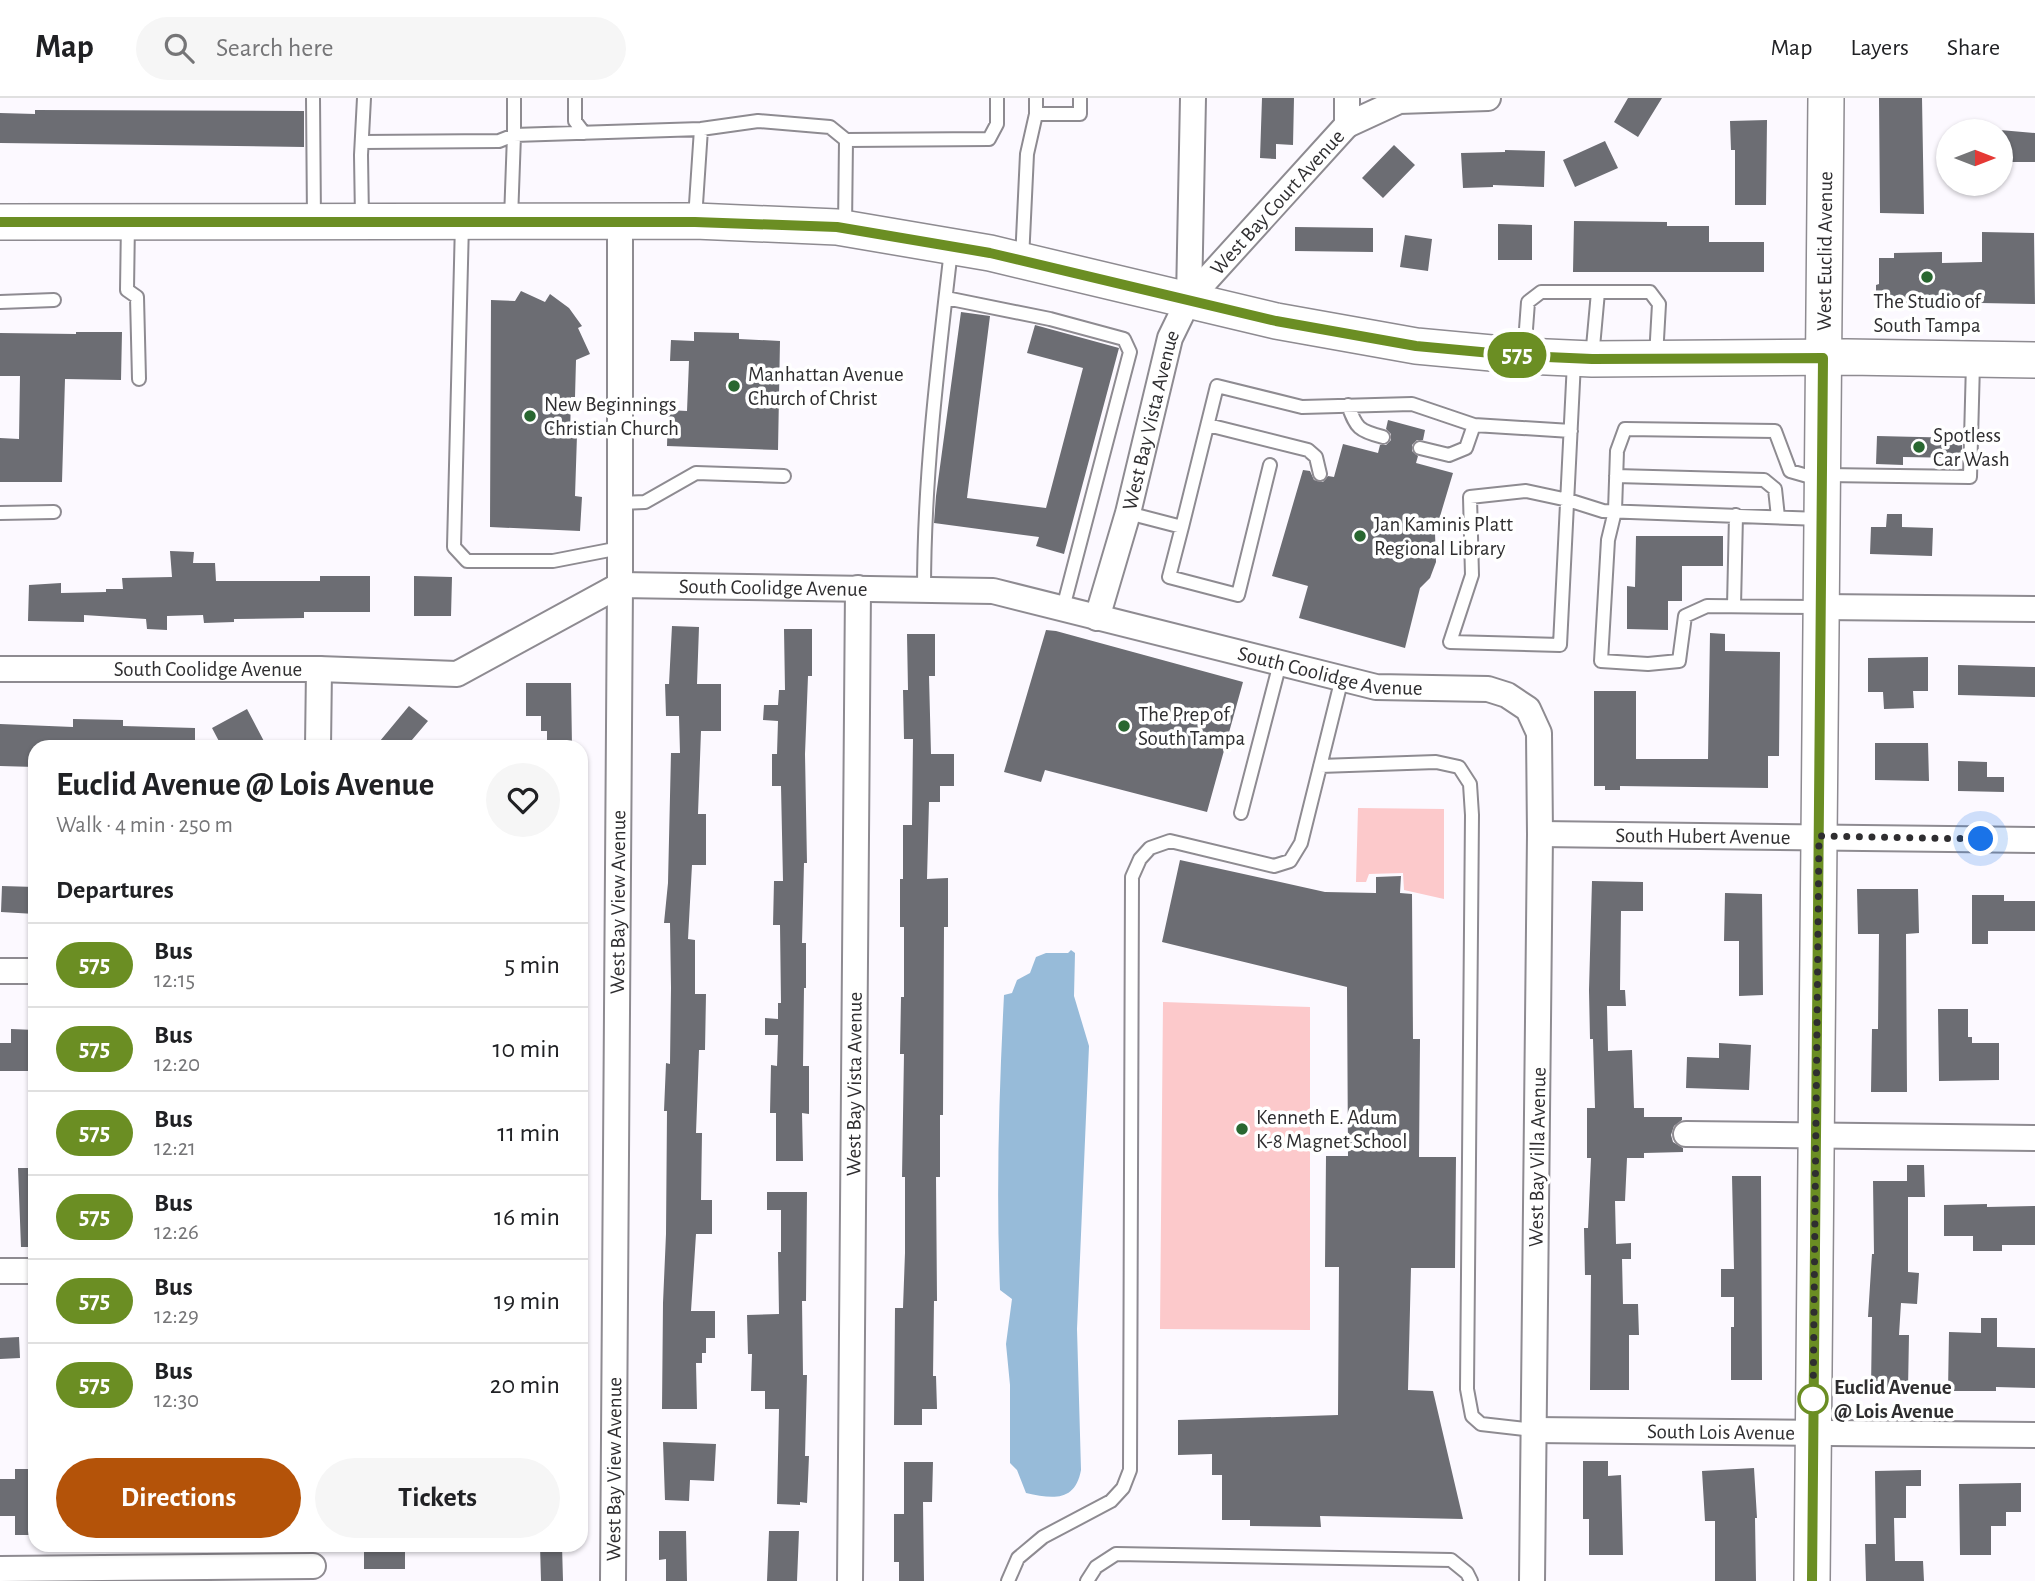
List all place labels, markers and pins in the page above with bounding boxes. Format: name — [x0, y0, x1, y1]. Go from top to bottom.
marker: The Studio of South Tampa — [1919, 269, 1935, 285]
place label: The Studio of South Tampa — [1873, 291, 1982, 336]
place label: Manhattan Avenue Church of Christ — [748, 364, 904, 409]
marker: Manhattan Avenue Church of Christ — [726, 378, 742, 394]
place label: New Beginnings Christian Church — [544, 394, 679, 439]
marker: New Beginnings Christian Church — [522, 408, 538, 424]
place label: Spotless Car Wash — [1933, 425, 2010, 470]
marker: Spotless Car Wash — [1911, 439, 1927, 455]
place label: Jan Kaminis Platt Regional Library — [1374, 514, 1513, 559]
marker: Jan Kaminis Platt Regional Library — [1352, 528, 1368, 544]
place label: The Prep of South Tampa — [1138, 704, 1245, 749]
marker: The Prep of South Tampa — [1116, 718, 1132, 734]
place label: Kenneth E. Adum K-8 Magnet School — [1256, 1107, 1407, 1152]
marker: Kenneth E. Adum K-8 Magnet School — [1234, 1121, 1250, 1137]
place label: Euclid Avenue @ Lois Avenue — [1834, 1377, 1954, 1422]
marker: Euclid Avenue @ Lois Avenue — [1798, 1384, 1828, 1414]

